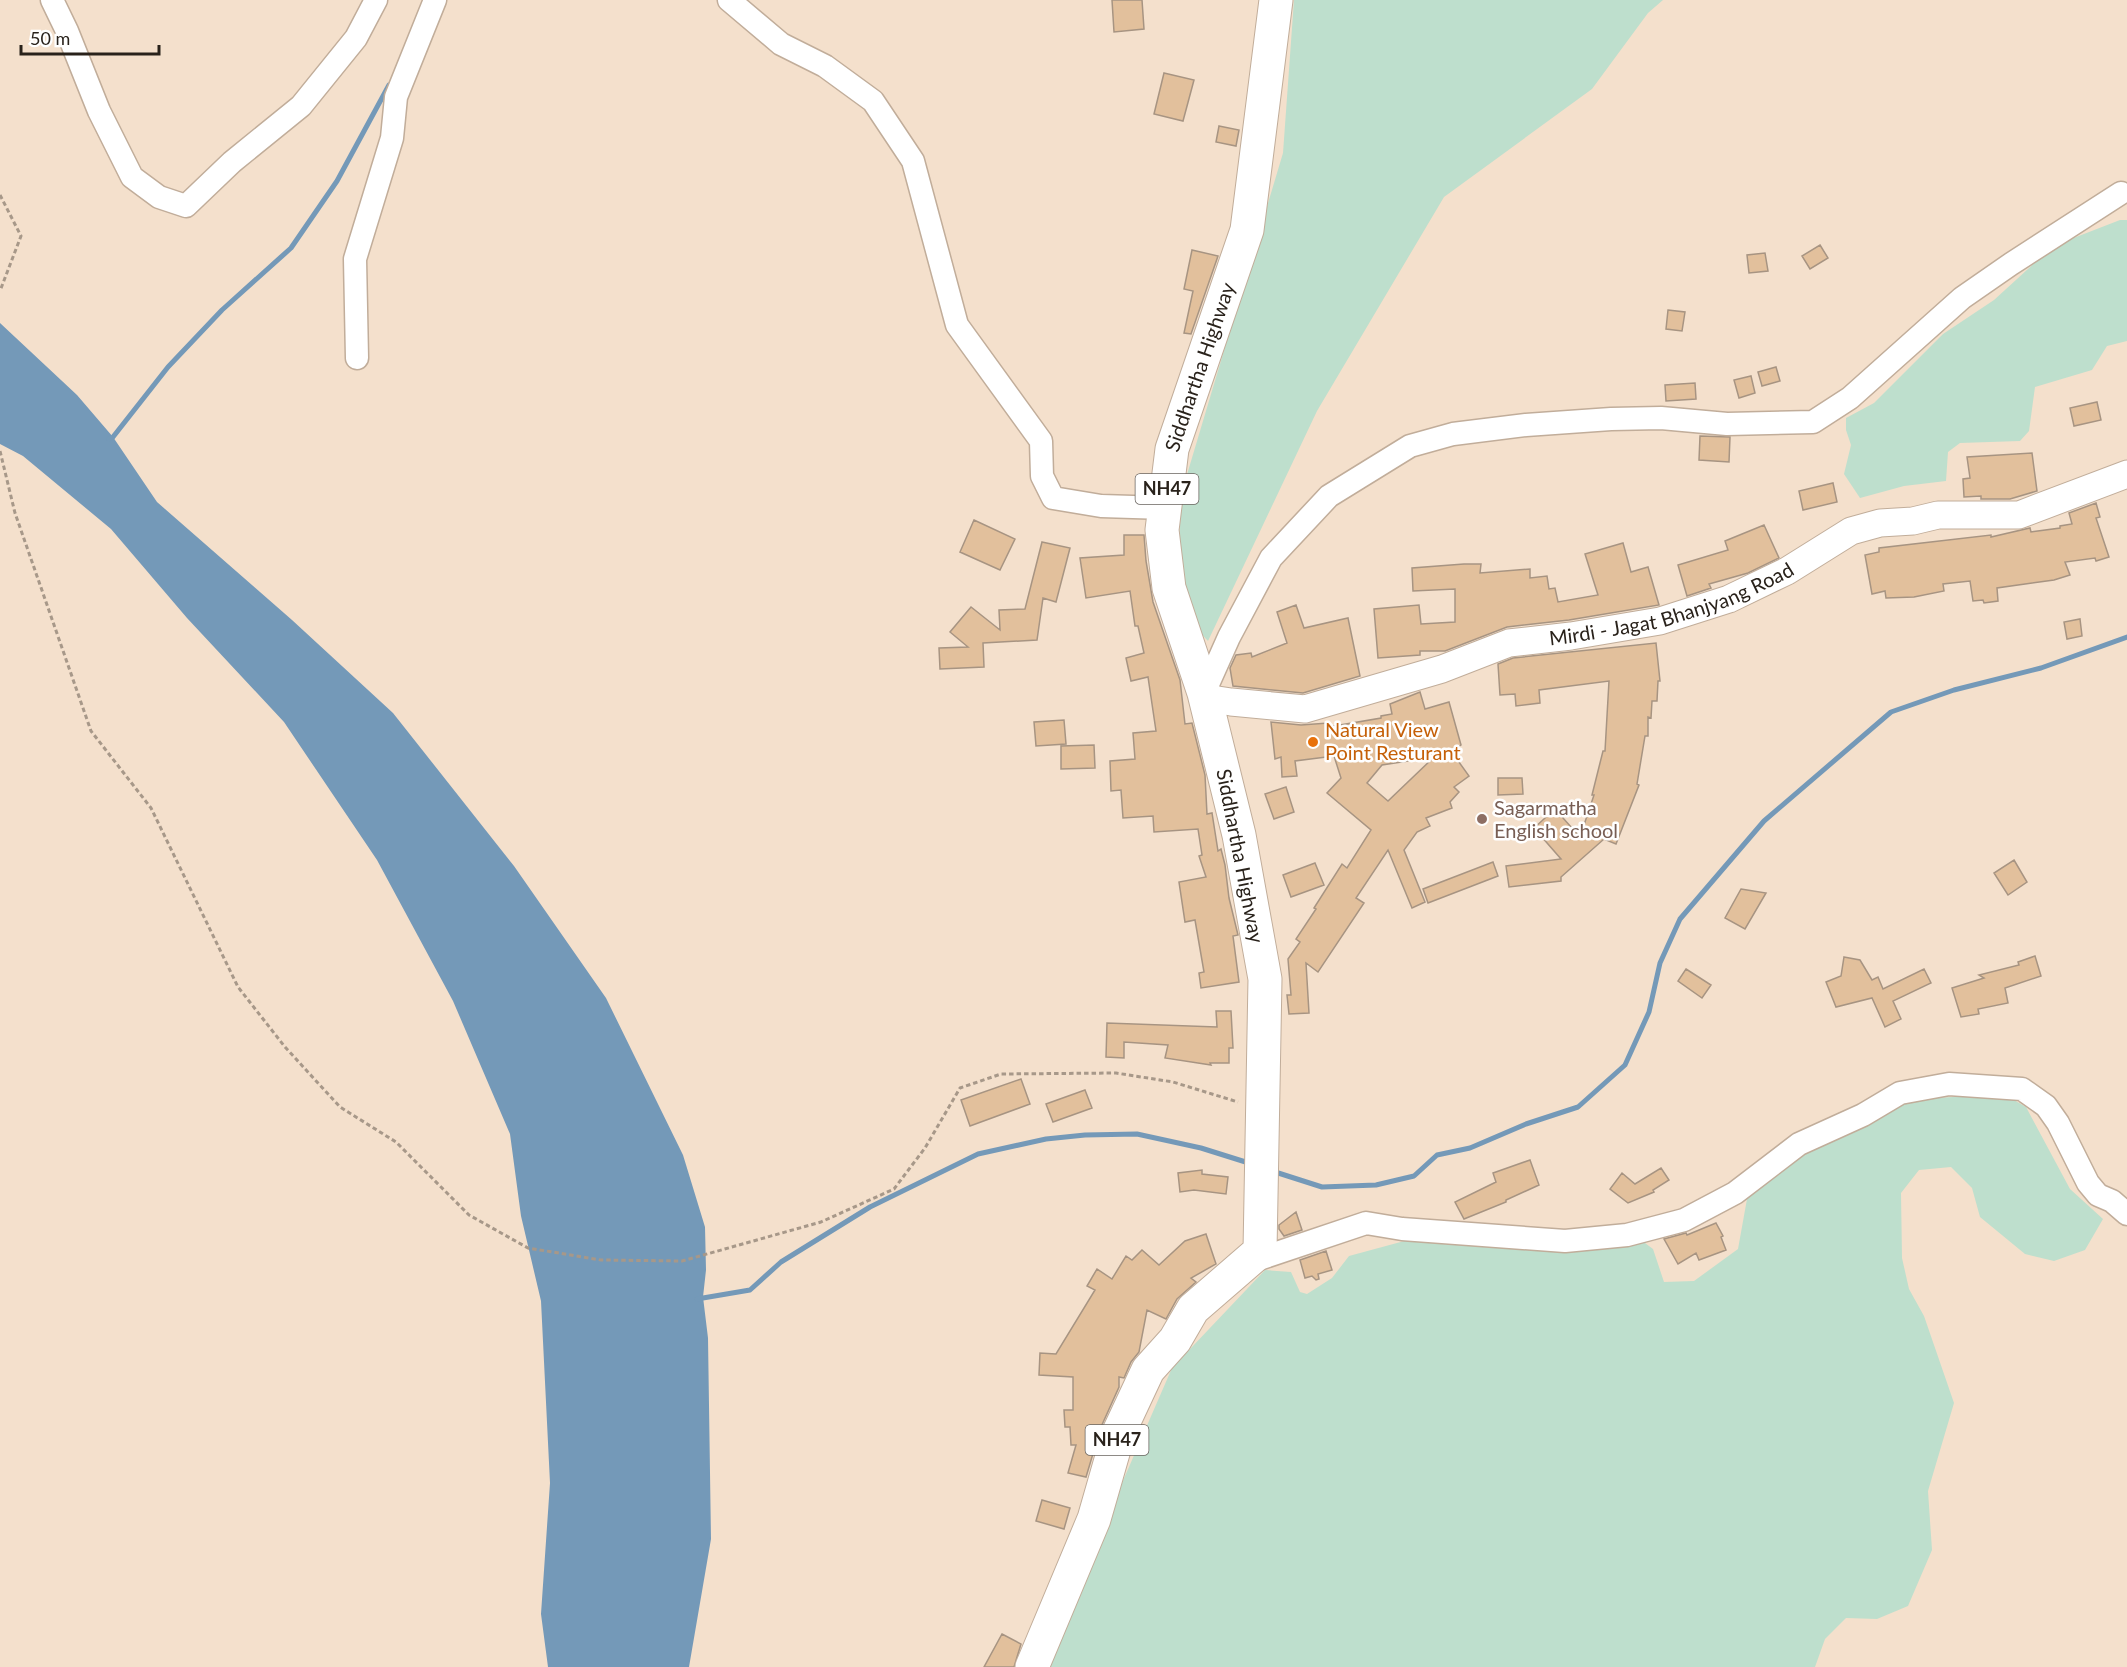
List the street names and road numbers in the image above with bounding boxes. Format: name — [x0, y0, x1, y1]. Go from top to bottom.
street label: Siddhartha Highway — [1159, 279, 1239, 454]
road number: NH47 — [1136, 474, 1198, 504]
street label: Mirdi - Jagat Bhanjyang Road — [1548, 557, 1798, 649]
street label: Siddhartha Highway — [1212, 767, 1270, 946]
road number: NH47 — [1086, 1425, 1148, 1455]

